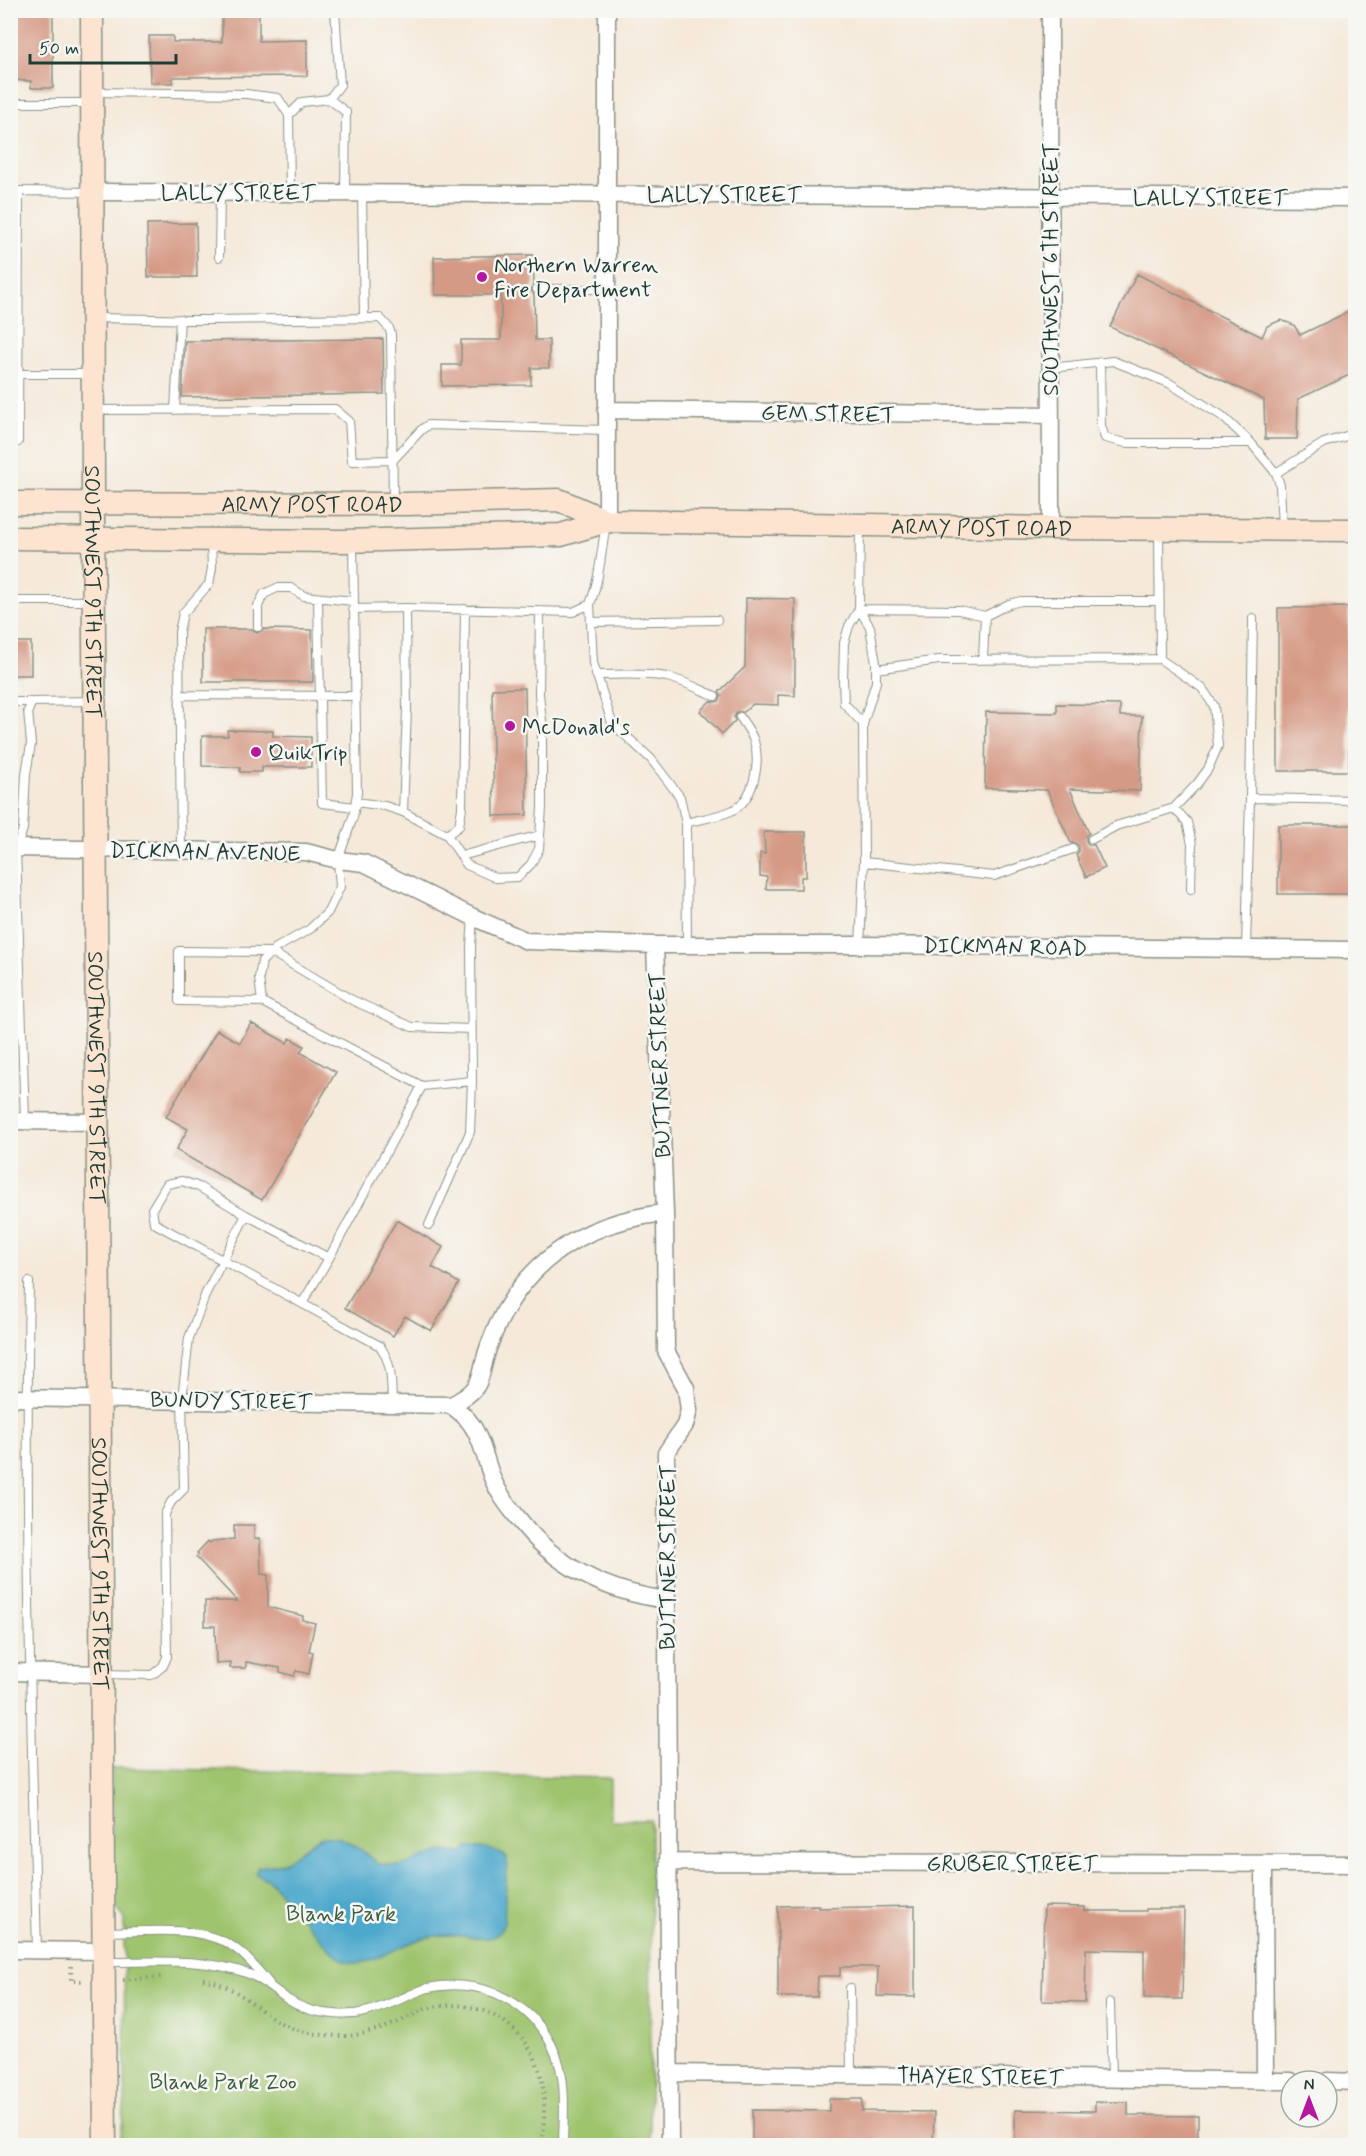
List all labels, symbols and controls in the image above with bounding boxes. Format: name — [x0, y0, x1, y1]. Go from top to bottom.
scale bar — [30, 27, 176, 65]
text: 50 m — [39, 37, 79, 61]
street label: SOUTHWEST 6TH STREET — [1038, 142, 1066, 396]
street label: LALLY STREET — [161, 180, 316, 208]
street label: LALLY STREET — [647, 182, 802, 210]
street label: LALLY STREET — [1133, 185, 1288, 213]
place label: Northern Warren Fire Department — [494, 252, 658, 305]
marker: Northern Warren Fire Department — [475, 270, 489, 284]
street label: GEM STREET — [761, 400, 895, 430]
street label: SOUTHWEST 9TH STREET — [77, 465, 107, 719]
street label: ARMY POST ROAD — [221, 492, 403, 520]
street label: ARMY POST ROAD — [891, 513, 1073, 544]
place label: McDonald's — [522, 714, 630, 742]
marker: McDonald's — [503, 719, 517, 733]
place label: QuikTrip — [268, 740, 347, 768]
marker: QuikTrip — [249, 745, 263, 759]
street label: DICKMAN AVENUE — [109, 837, 301, 869]
street label: DICKMAN ROAD — [923, 933, 1087, 963]
street label: SOUTHWEST 9TH STREET — [80, 951, 110, 1205]
street label: BUTTNER STREET — [644, 971, 678, 1158]
street label: BUNDY STREET — [150, 1387, 313, 1417]
street label: SOUTHWEST 9TH STREET — [84, 1437, 114, 1691]
street label: BUTTNER STREET — [655, 1464, 683, 1650]
street label: GRUBER STREET — [926, 1851, 1099, 1879]
park label: Blank Park — [286, 1901, 396, 1929]
street label: THAYER STREET — [897, 2063, 1064, 2093]
park label: Blank Park Zoo — [149, 2069, 297, 2097]
north arrow — [1279, 2069, 1339, 2129]
text: N — [1304, 2075, 1314, 2096]

